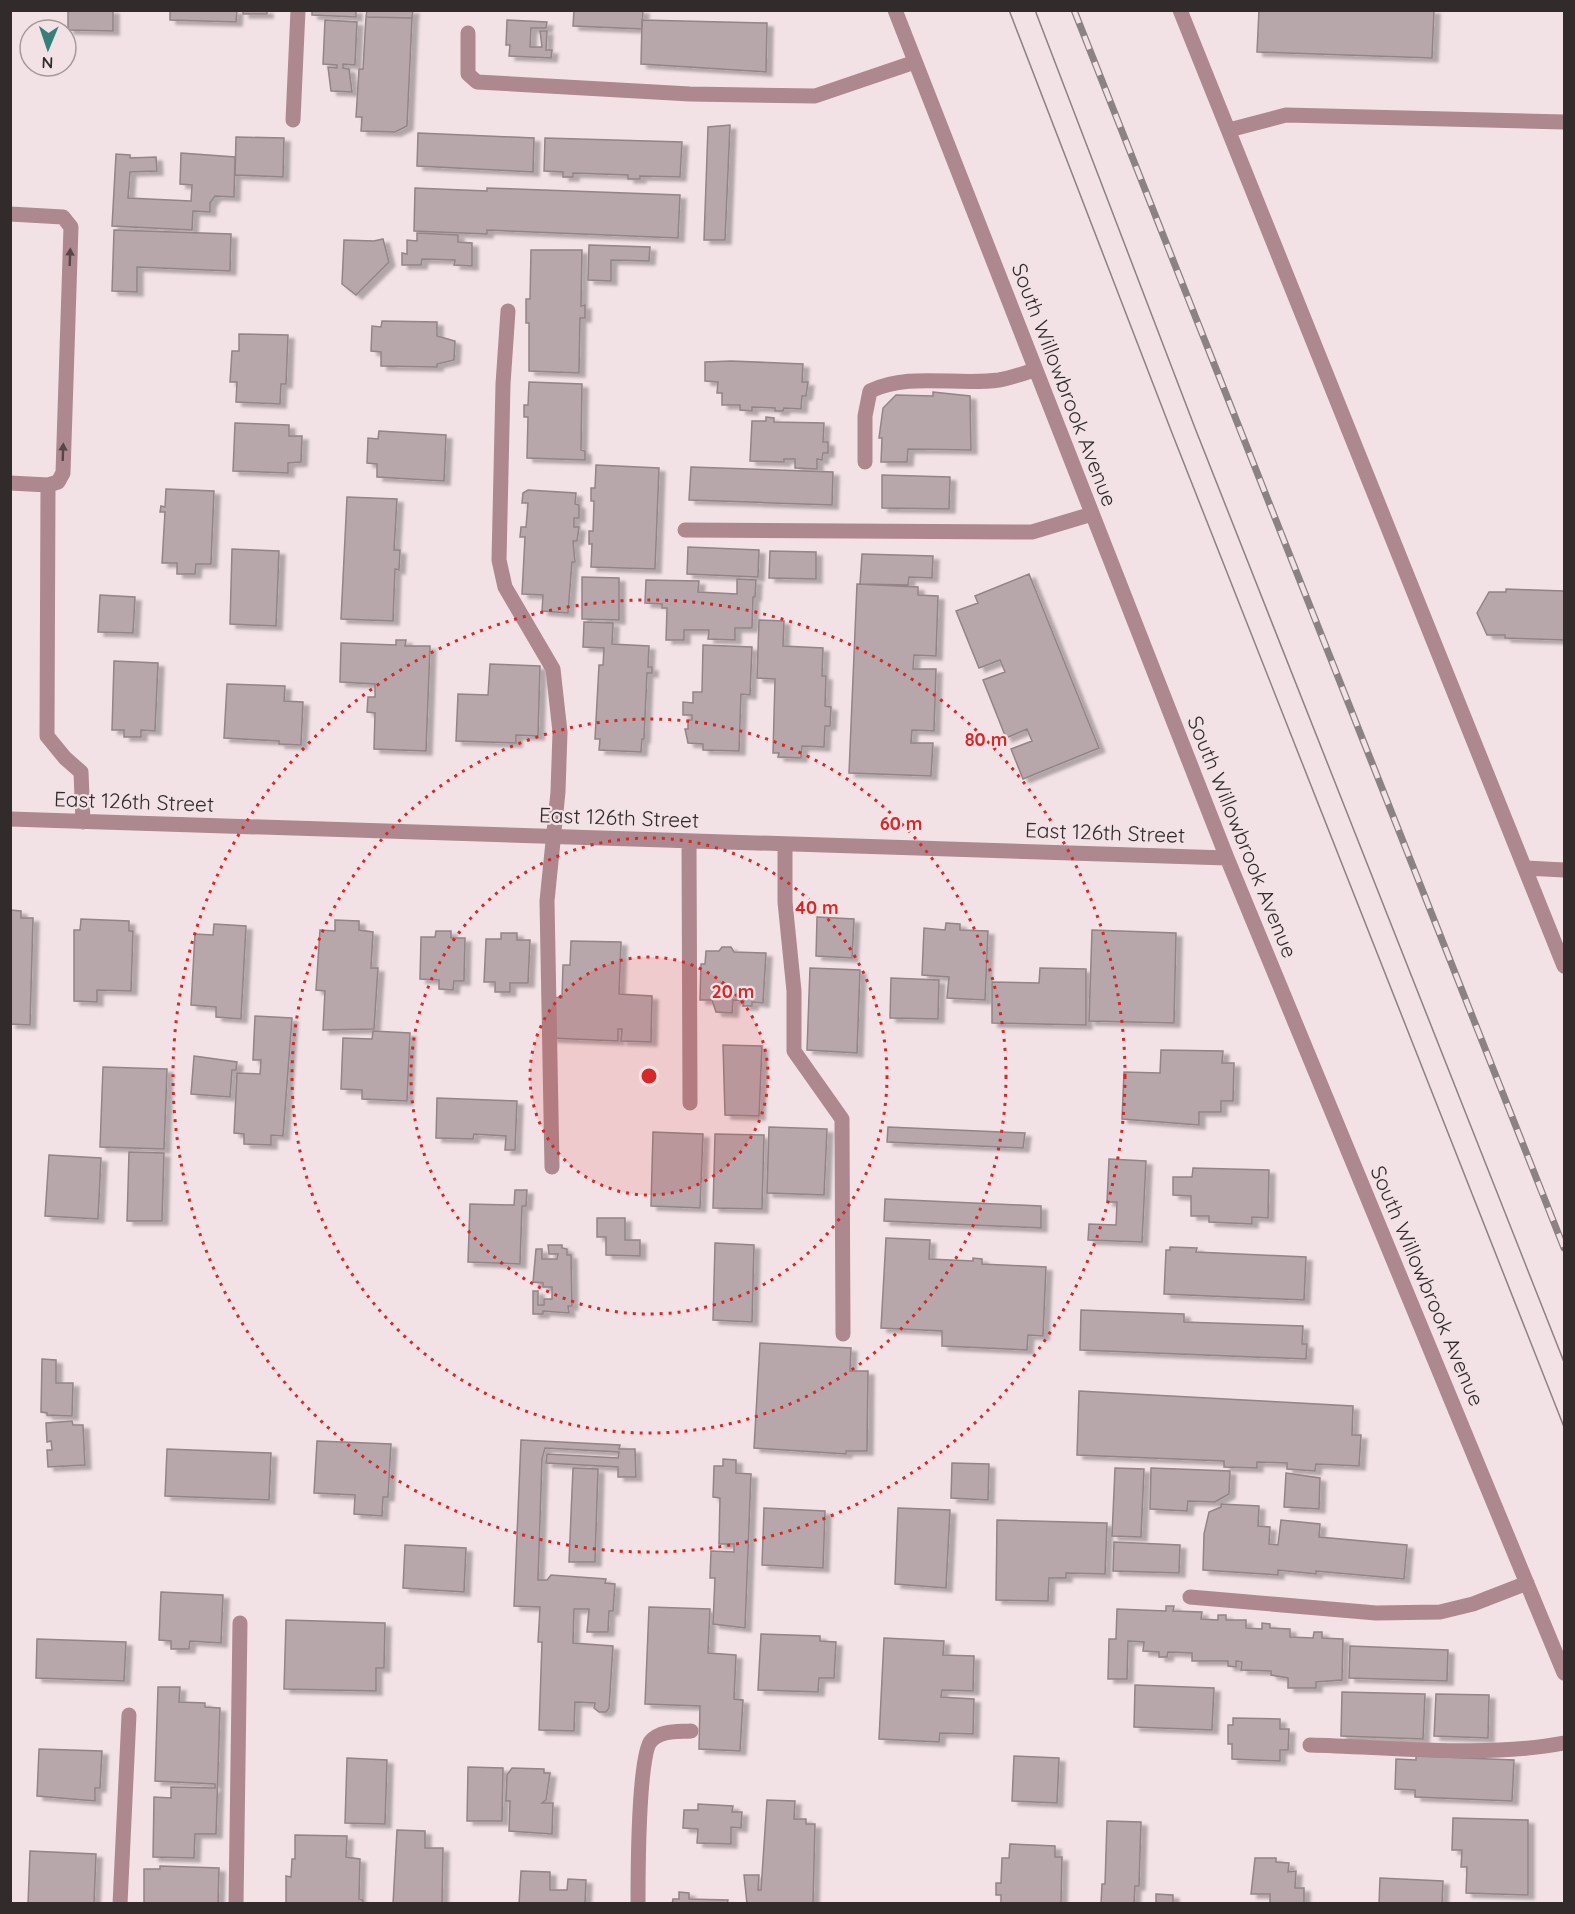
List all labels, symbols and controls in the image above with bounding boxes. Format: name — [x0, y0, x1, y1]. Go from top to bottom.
north arrow — [18, 18, 78, 78]
text: N — [41, 53, 54, 73]
one-way arrow — [65, 247, 75, 266]
street label: South Willowbrook Avenue — [1006, 259, 1123, 510]
one-way arrow — [59, 442, 68, 461]
street label: South Willowbrook Avenue — [1182, 712, 1303, 961]
text: 80 m — [965, 728, 1007, 751]
street label: East 126th Street — [54, 785, 215, 817]
street label: East 126th Street — [539, 801, 700, 833]
text: 60 m — [880, 812, 922, 835]
street label: East 126th Street — [1025, 816, 1186, 848]
text: 40 m — [795, 896, 839, 919]
text: 20 m — [712, 980, 754, 1003]
centre of rings — [639, 1066, 659, 1086]
street label: South Willowbrook Avenue — [1365, 1162, 1490, 1410]

